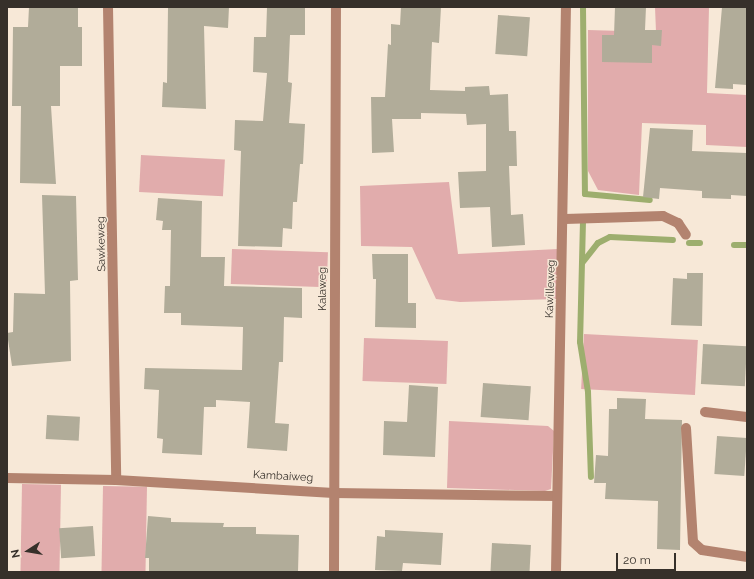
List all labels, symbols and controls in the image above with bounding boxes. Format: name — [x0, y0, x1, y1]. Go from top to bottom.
street label: Sawkeweg — [95, 216, 109, 272]
street label: Kawilleweg — [543, 260, 559, 318]
street label: Kalaweg — [316, 267, 330, 311]
street label: Kambaiweg — [253, 469, 313, 485]
north arrow — [8, 531, 48, 571]
scale bar — [618, 545, 678, 571]
text: N — [9, 548, 23, 559]
text: 20 m — [623, 553, 651, 567]

